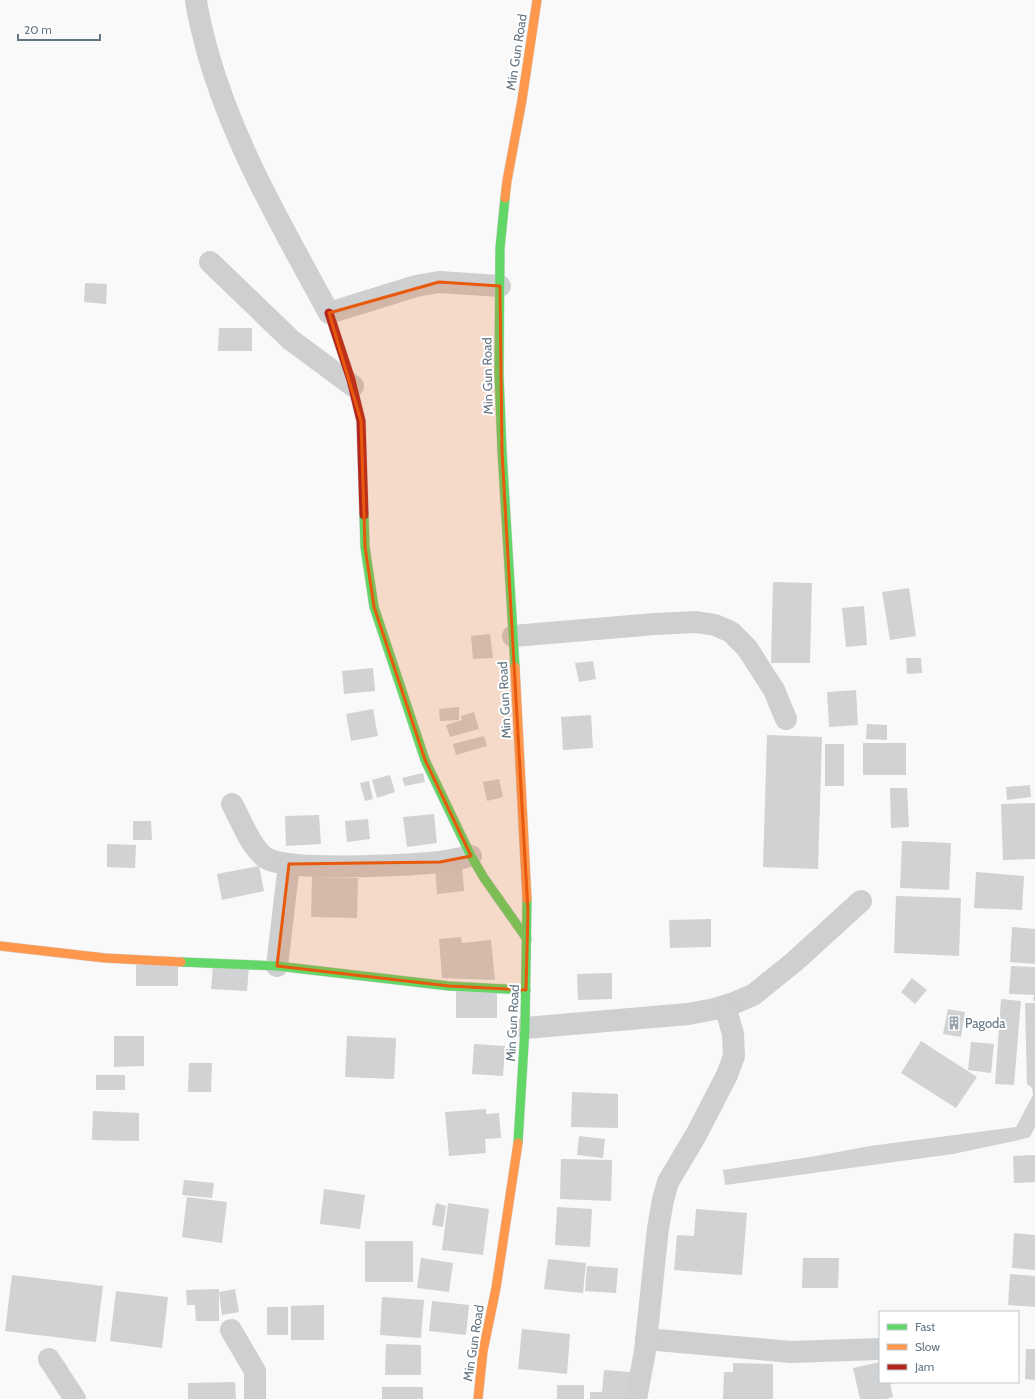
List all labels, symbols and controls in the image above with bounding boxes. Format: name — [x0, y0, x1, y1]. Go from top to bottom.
street label: Min Gun Road — [502, 13, 530, 91]
scale bar — [18, 16, 100, 42]
text: 20 m — [24, 22, 52, 37]
street label: Min Gun Road — [478, 337, 496, 415]
street label: Min Gun Road — [494, 661, 514, 739]
street label: Min Gun Road — [502, 984, 522, 1062]
building icon: Pagoda — [946, 1015, 962, 1031]
place label: Pagoda — [965, 1015, 1006, 1031]
street label: Min Gun Road — [459, 1304, 487, 1382]
legend — [879, 1311, 1019, 1383]
text: Fast — [915, 1319, 935, 1334]
text: Slow — [915, 1339, 940, 1354]
text: Jam — [914, 1359, 934, 1374]

